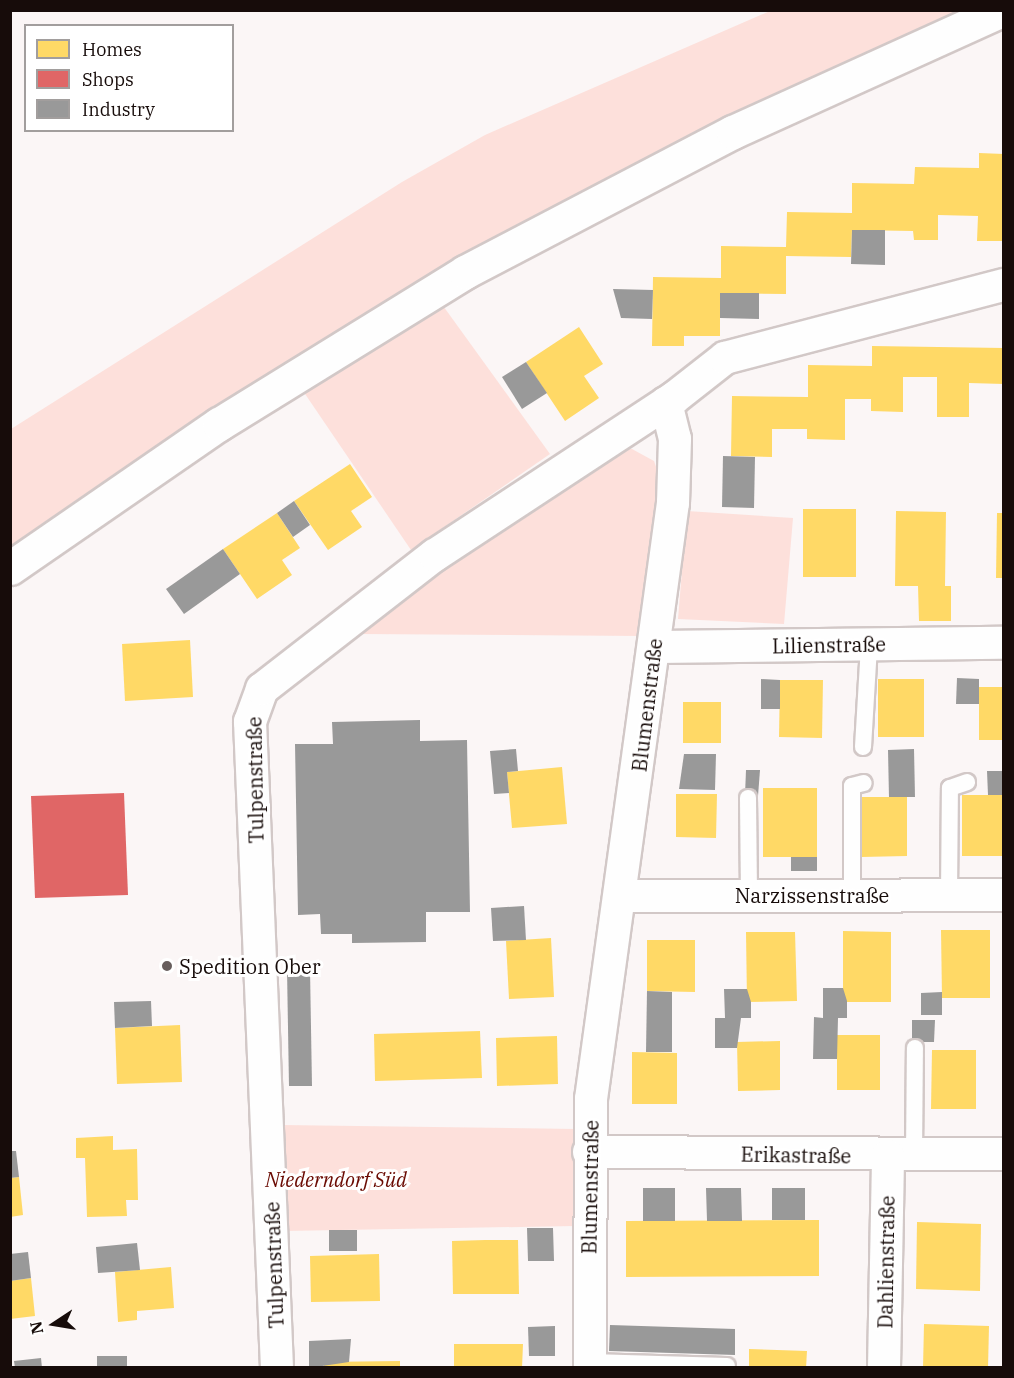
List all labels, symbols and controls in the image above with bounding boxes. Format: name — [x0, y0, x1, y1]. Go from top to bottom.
legend — [24, 24, 234, 132]
text: Homes — [82, 38, 142, 61]
text: Shops — [82, 68, 134, 91]
text: Industry — [82, 98, 155, 121]
street label: Lilienstraße — [772, 632, 886, 658]
street label: Blumenstraße — [627, 637, 667, 773]
street label: Tulpenstraße — [242, 716, 268, 844]
street label: Narzissenstraße — [735, 883, 889, 907]
place label: Spedition Ober — [179, 954, 321, 978]
marker: Spedition Ober — [160, 959, 174, 973]
street label: Blumenstraße — [577, 1120, 603, 1254]
street label: Erikastraße — [741, 1142, 851, 1168]
park label: Niederndorf Süd — [265, 1167, 407, 1191]
street label: Dahlienstraße — [873, 1195, 899, 1329]
street label: Tulpenstraße — [260, 1201, 288, 1329]
north arrow — [24, 1294, 84, 1354]
text: N — [25, 1319, 47, 1336]

